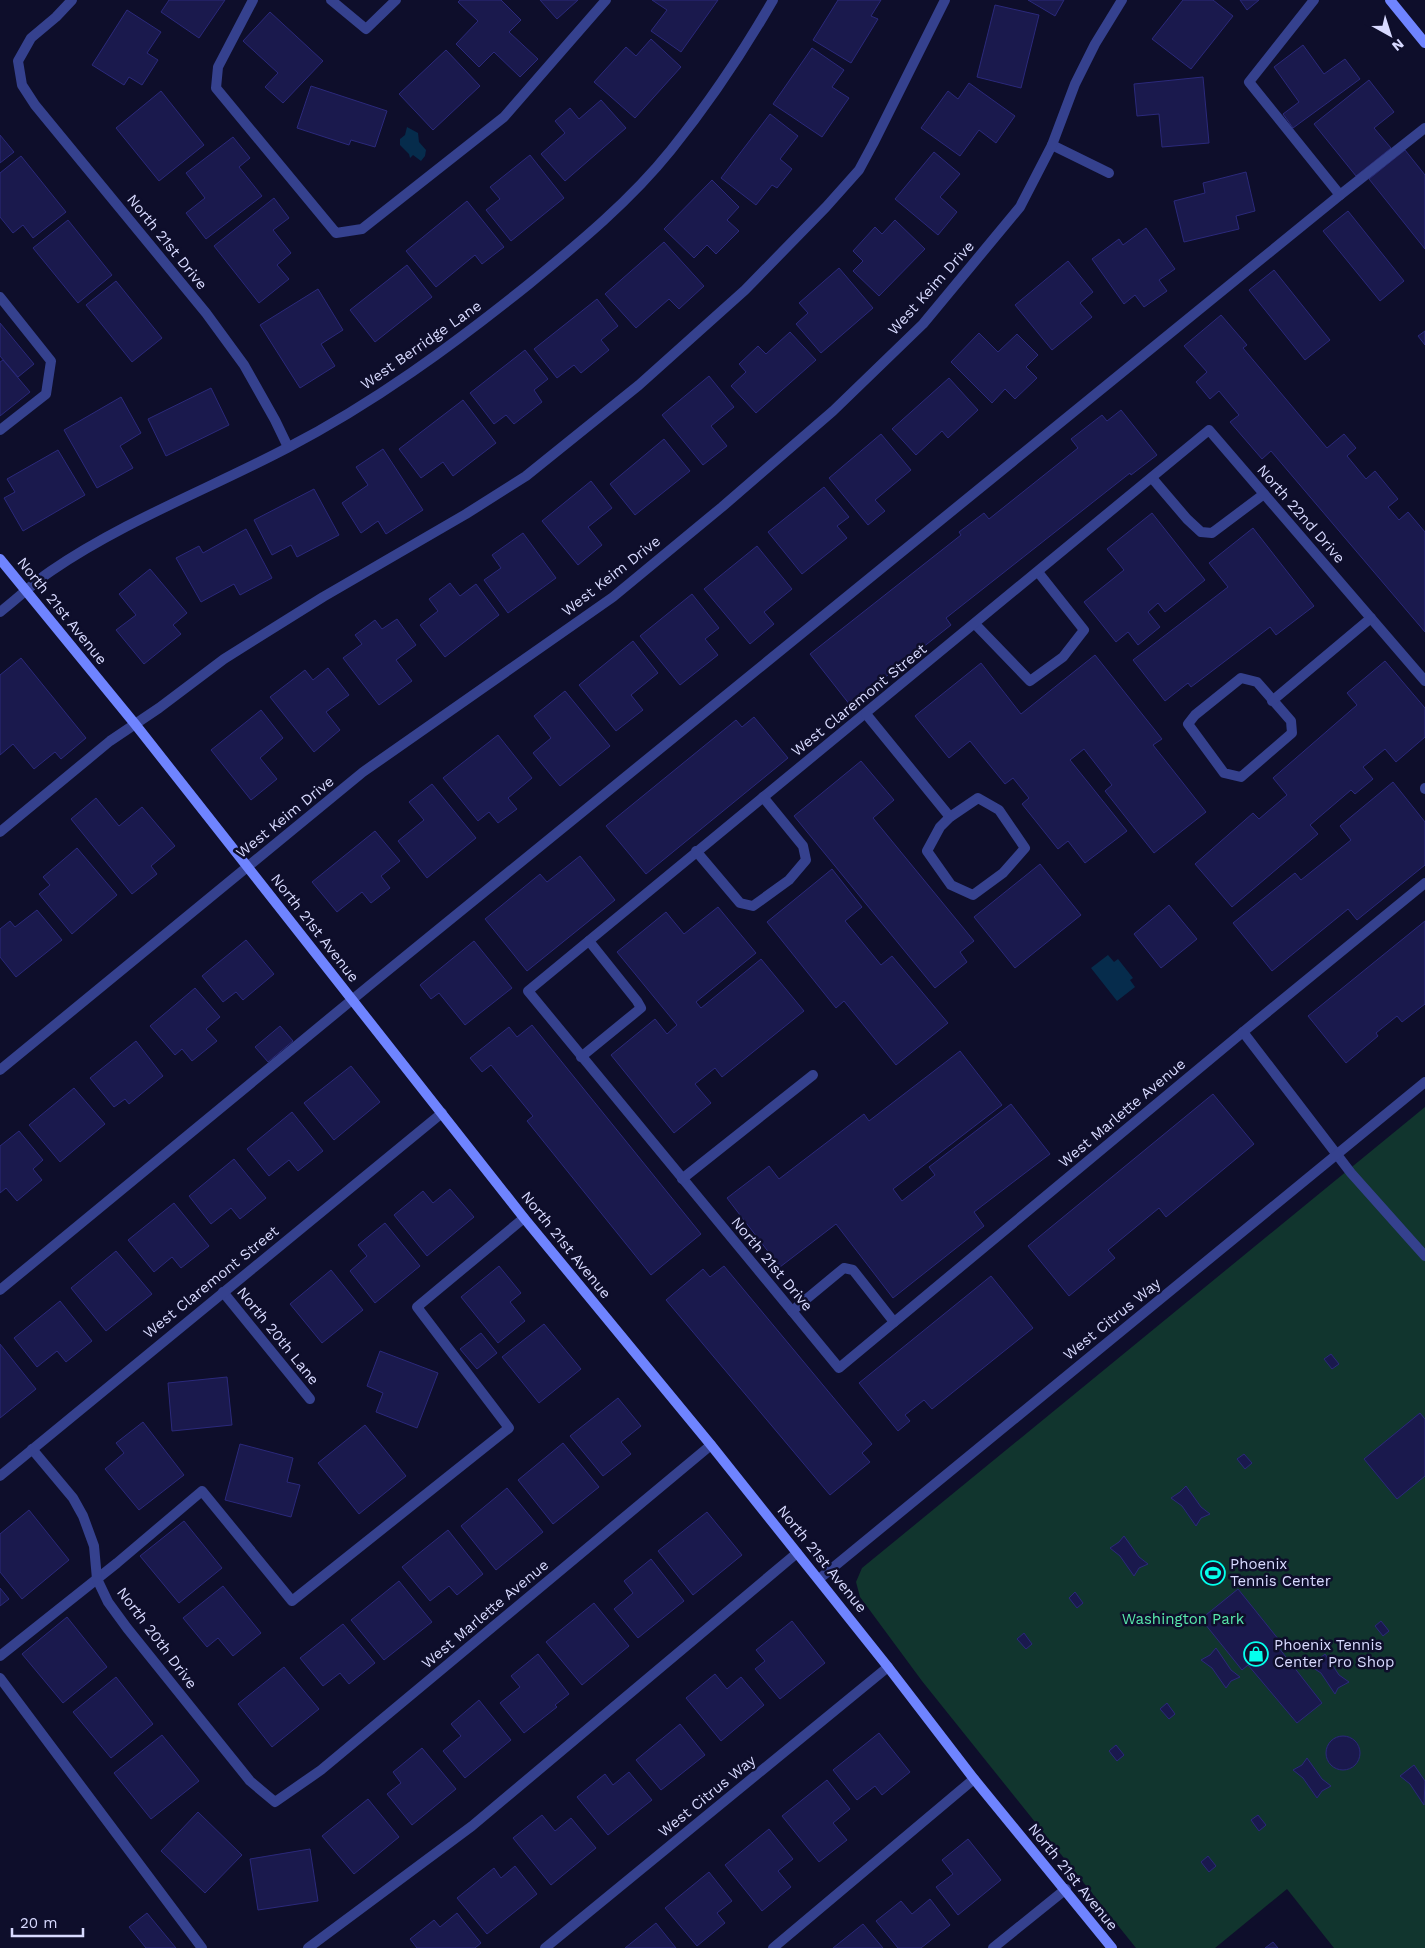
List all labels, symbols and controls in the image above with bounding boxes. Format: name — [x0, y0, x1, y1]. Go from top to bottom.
north arrow — [1365, 10, 1415, 60]
text: N — [1389, 36, 1407, 55]
street label: North 21st Drive — [123, 191, 211, 293]
street label: West Keim Drive — [884, 237, 978, 339]
street label: West Berridge Lane — [357, 297, 485, 393]
street label: North 22nd Drive — [1253, 461, 1349, 567]
street label: West Keim Drive — [558, 532, 664, 620]
street label: North 21st Avenue — [13, 554, 111, 668]
street label: West Claremont Street — [788, 639, 931, 760]
street label: West Keim Drive — [233, 772, 337, 862]
street label: North 21st Avenue — [267, 870, 363, 986]
street label: West Marlette Avenue — [1055, 1055, 1189, 1171]
street label: North 21st Avenue — [517, 1188, 615, 1302]
street label: North 21st Drive — [727, 1213, 817, 1315]
street label: West Claremont Street — [140, 1221, 283, 1342]
street label: West Citrus Way — [1060, 1274, 1165, 1364]
street label: North 20th Lane — [233, 1284, 323, 1388]
street label: North 21st Avenue — [773, 1502, 871, 1616]
place label: Phoenix Tennis Center — [1230, 1555, 1331, 1590]
street label: West Marlette Avenue — [418, 1556, 552, 1672]
sports icon: Phoenix Tennis Center — [1200, 1560, 1226, 1586]
street label: North 20th Drive — [113, 1584, 201, 1692]
park label: Washington Park — [1122, 1610, 1245, 1628]
place label: Phoenix Tennis Center Pro Shop — [1274, 1636, 1394, 1671]
shop icon: Phoenix Tennis Center Pro Shop — [1243, 1641, 1269, 1667]
street label: West Citrus Way — [655, 1751, 760, 1841]
street label: North 21st Avenue — [1024, 1820, 1122, 1934]
scale bar — [12, 1906, 84, 1938]
text: 20 m — [20, 1914, 58, 1932]

